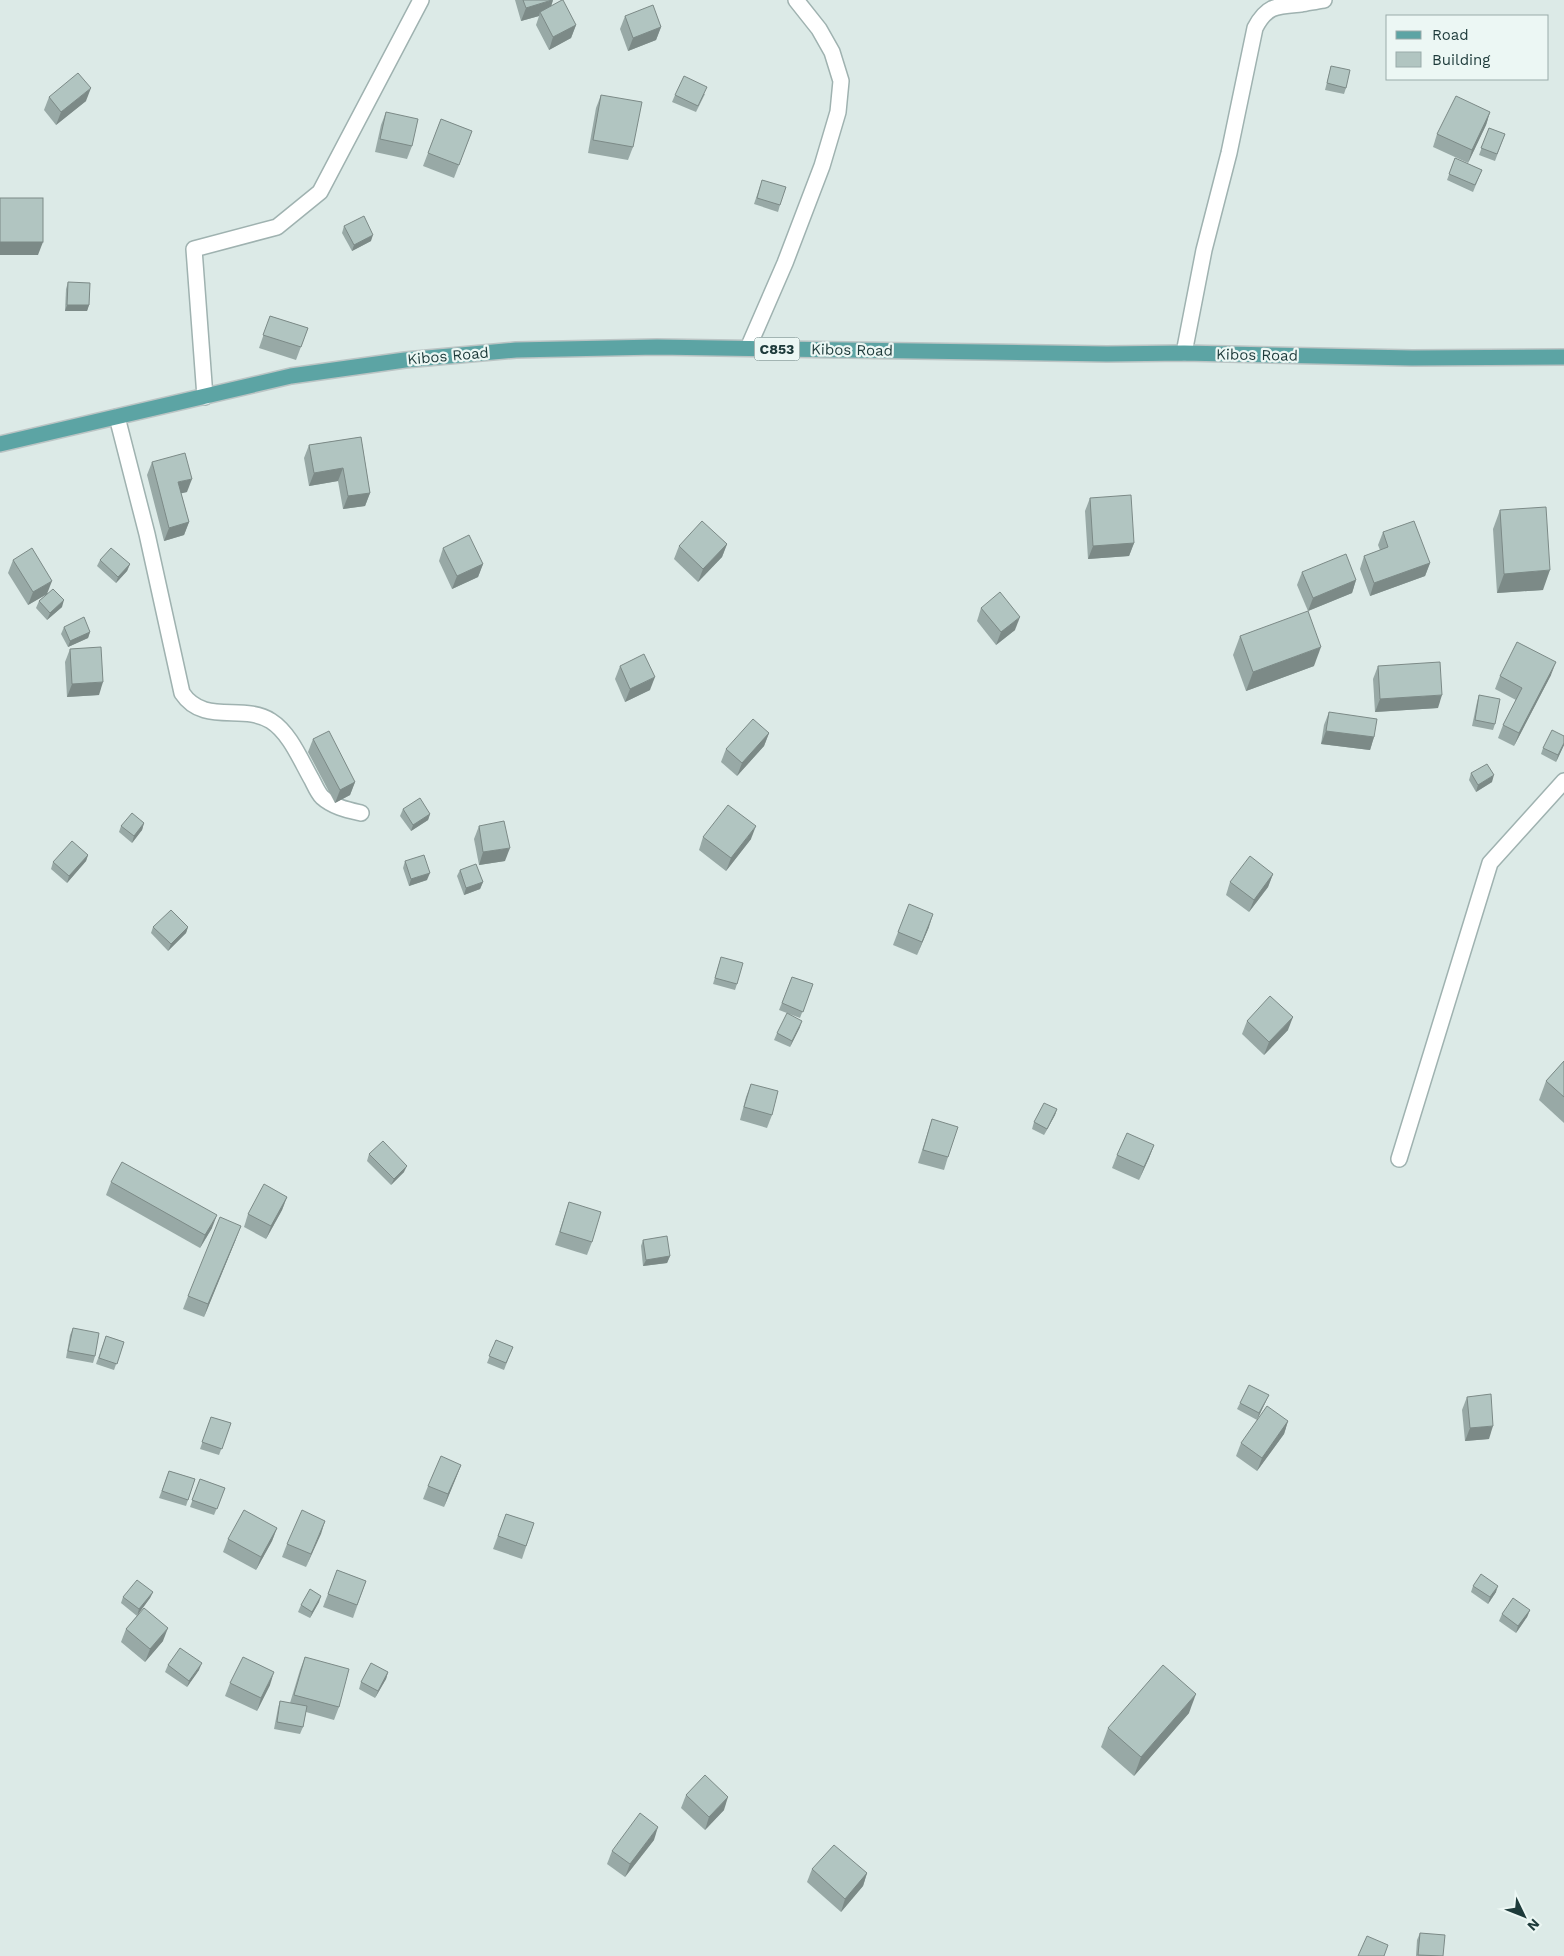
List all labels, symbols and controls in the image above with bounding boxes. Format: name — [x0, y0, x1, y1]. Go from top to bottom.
legend — [1386, 15, 1549, 80]
text: Road — [1432, 26, 1469, 44]
text: Building — [1432, 51, 1490, 69]
road number: C853 — [754, 338, 800, 360]
street label: Kibos Road — [811, 340, 893, 360]
street label: Kibos Road — [406, 343, 490, 369]
street label: Kibos Road — [1216, 345, 1298, 365]
north arrow — [1499, 1891, 1549, 1941]
text: N — [1524, 1916, 1543, 1934]

